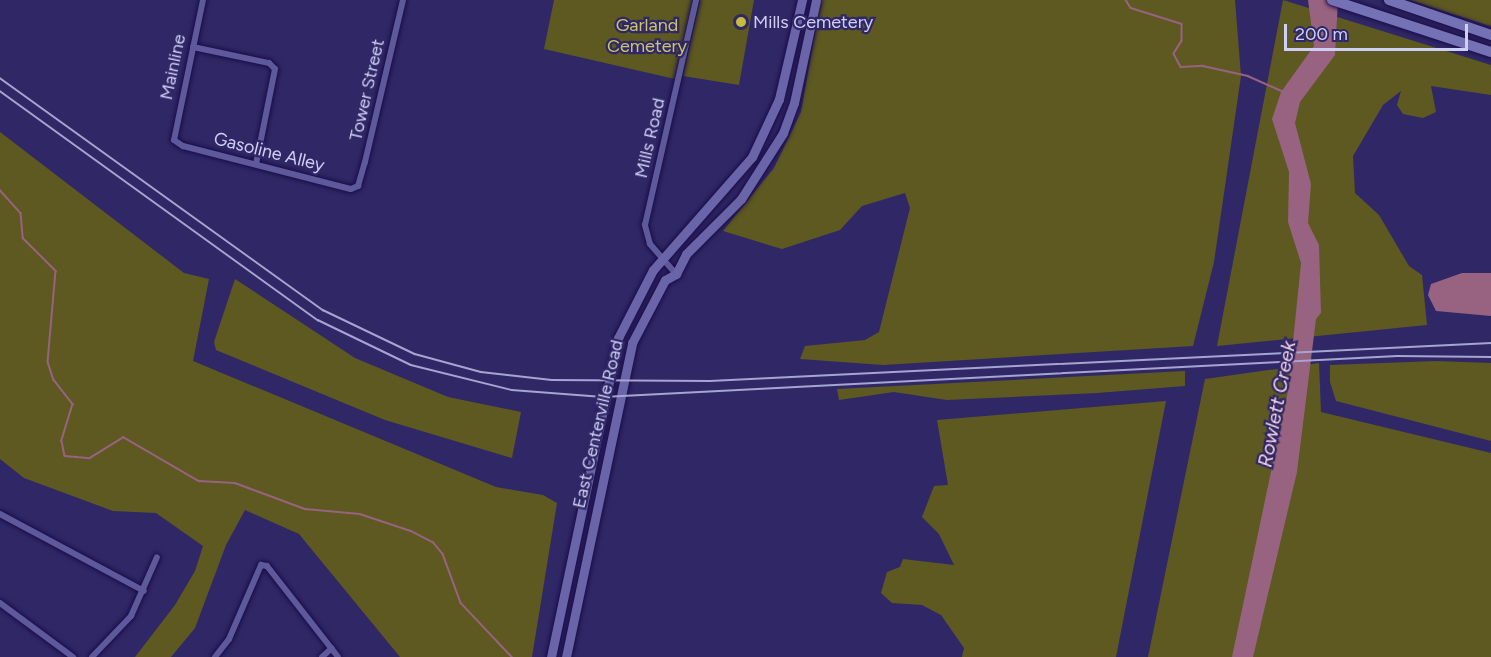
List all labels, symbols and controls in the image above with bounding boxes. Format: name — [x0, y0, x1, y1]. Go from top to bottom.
place label: Mills Cemetery — [753, 11, 873, 33]
scale bar — [1287, 12, 1472, 50]
park label: Garland Cemetery — [607, 15, 687, 57]
marker: Mills Cemetery — [734, 15, 748, 29]
text: 200 m — [1295, 23, 1348, 45]
street label: Mainline — [156, 32, 190, 102]
street label: Tower Street — [345, 37, 389, 143]
street label: Mills Road — [630, 96, 670, 180]
street label: Gasoline Alley — [211, 128, 327, 176]
street label: East Centerville Road — [568, 338, 628, 510]
water label: Rowlett Creek — [1253, 339, 1301, 469]

